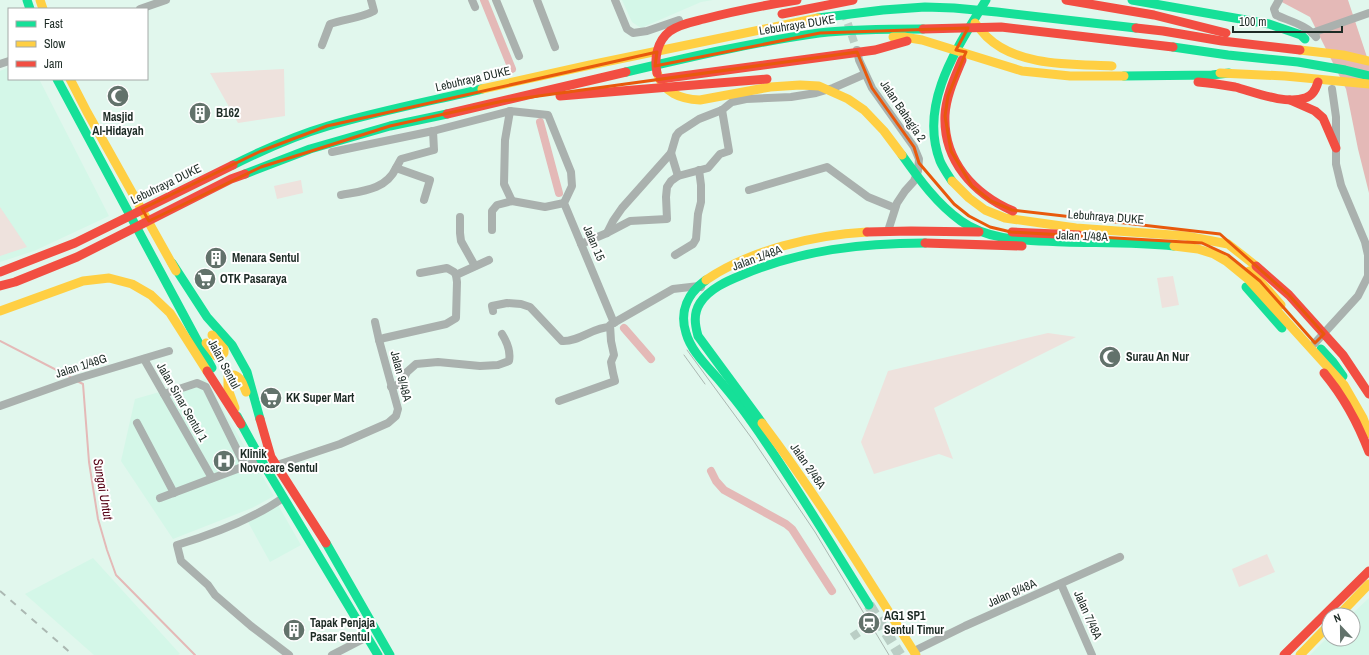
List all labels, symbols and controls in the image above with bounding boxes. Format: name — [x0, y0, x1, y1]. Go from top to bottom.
legend — [8, 8, 148, 80]
scale bar — [1233, 8, 1342, 34]
street label: Lebuhraya DUKE — [758, 11, 836, 39]
text: 100 m — [1239, 14, 1266, 30]
text: Fast — [44, 16, 63, 32]
text: Slow — [44, 36, 66, 52]
text: Jam — [44, 56, 63, 72]
street label: Lebuhraya DUKE — [434, 63, 512, 95]
street label: Jalan Bahagia 2 — [876, 77, 930, 145]
mosque icon: Masjid Al-Hidayah — [105, 83, 131, 109]
building icon: B162 — [187, 100, 213, 126]
place label: B162 — [216, 105, 240, 121]
place label: Masjid Al-Hidayah — [92, 109, 144, 139]
street label: Lebuhraya DUKE — [128, 160, 204, 208]
street label: Lebuhraya DUKE — [1067, 206, 1145, 228]
street label: Jalan 15 — [579, 223, 609, 264]
street label: Jalan 1/48A — [1056, 227, 1109, 245]
street label: Jalan 1/48A — [730, 241, 785, 274]
building icon: Menara Sentul — [203, 245, 229, 271]
place label: Menara Sentul — [232, 250, 300, 266]
supermarket icon: OTK Pasaraya — [192, 266, 218, 292]
place label: OTK Pasaraya — [220, 271, 287, 287]
street label: Jalan Sentul — [204, 336, 244, 392]
mosque icon: Surau An Nur — [1097, 344, 1123, 370]
street label: Jalan 9/48A — [387, 349, 416, 404]
place label: Surau An Nur — [1126, 349, 1189, 365]
street label: Jalan 1/48G — [53, 350, 109, 382]
street label: Jalan Sinar Sentul 1 — [153, 360, 211, 445]
supermarket icon: KK Super Mart — [258, 385, 284, 411]
place label: KK Super Mart — [286, 390, 355, 406]
street label: Jalan 2/48A — [787, 440, 830, 492]
place label: Klinik Novocare Sentul — [240, 446, 318, 476]
hospital icon: Klinik Novocare Sentul — [211, 448, 237, 474]
water label: Sungai Untut — [89, 457, 117, 522]
street label: Jalan 8/48A — [985, 575, 1039, 611]
street label: Jalan 7/48A — [1070, 588, 1106, 642]
north arrow — [1321, 607, 1361, 647]
place label: AG1 SP1 Sentul Timur — [884, 608, 944, 638]
station icon: AG1 SP1 Sentul Timur — [856, 610, 882, 636]
text: N — [1332, 610, 1343, 625]
place label: Tapak Penjaja Pasar Sentul — [310, 615, 375, 645]
building icon: Tapak Penjaja Pasar Sentul — [281, 617, 307, 643]

